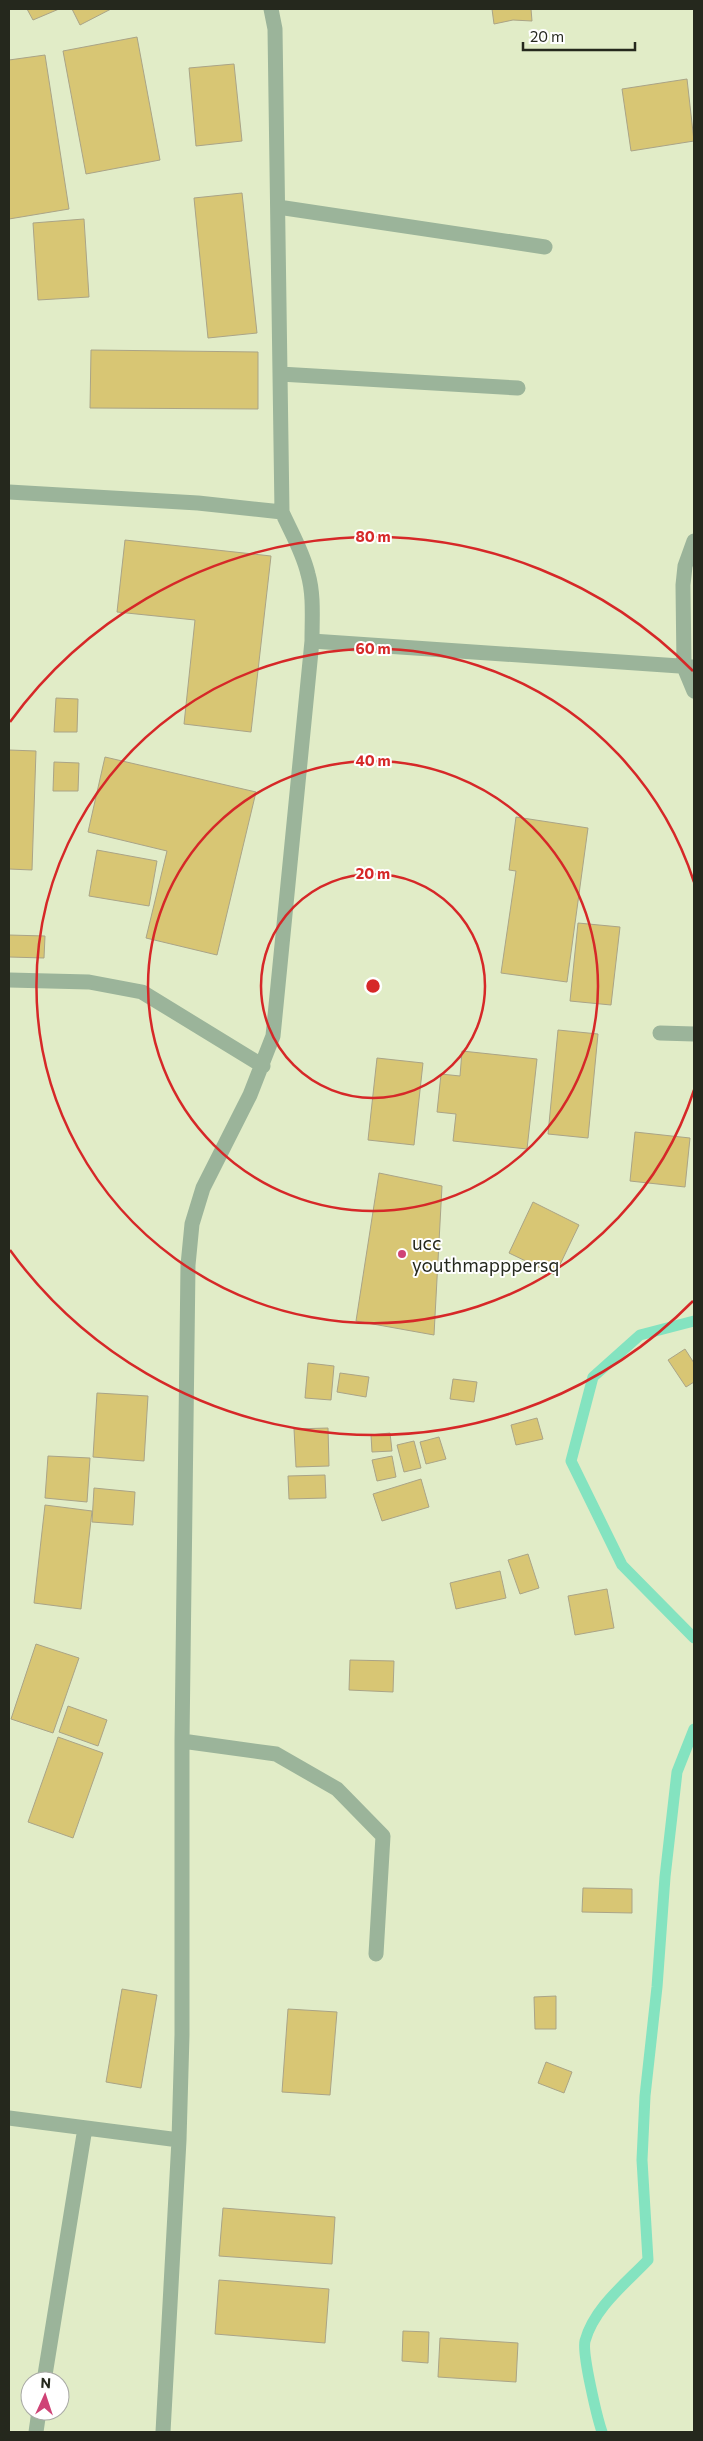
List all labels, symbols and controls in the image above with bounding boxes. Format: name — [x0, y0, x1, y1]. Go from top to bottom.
scale bar — [523, 20, 636, 52]
text: 20 m — [530, 27, 564, 45]
text: 80 m — [355, 527, 391, 545]
text: 60 m — [355, 639, 391, 657]
text: 40 m — [355, 751, 391, 769]
text: 20 m — [356, 864, 390, 882]
centre of rings — [364, 977, 382, 995]
place label: ucc youthmapppersq — [412, 1231, 559, 1276]
marker: ucc youthmapppersq — [396, 1248, 408, 1260]
north arrow — [20, 2371, 70, 2421]
text: N — [40, 2374, 51, 2391]

